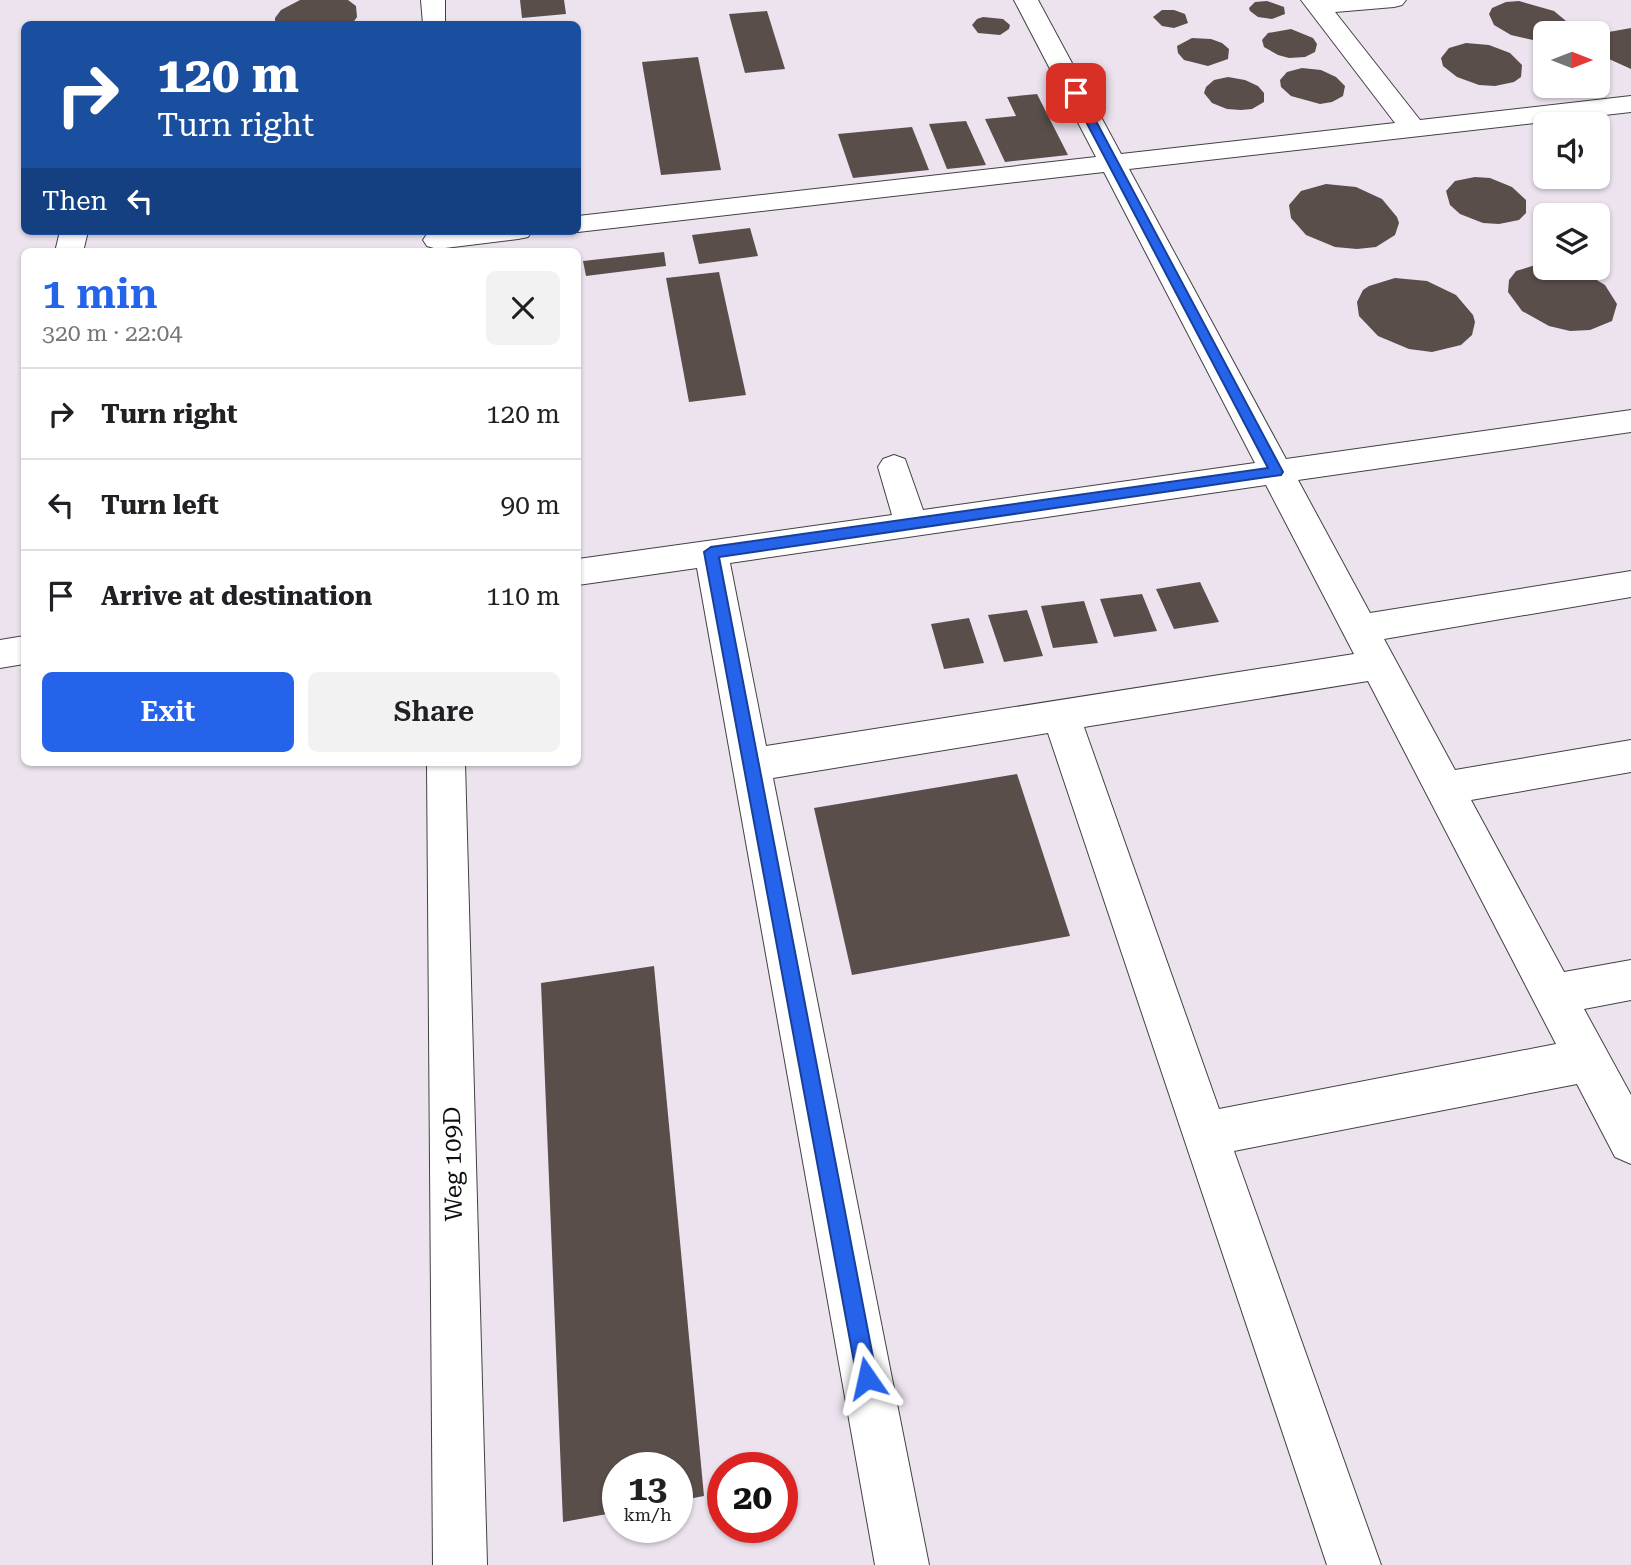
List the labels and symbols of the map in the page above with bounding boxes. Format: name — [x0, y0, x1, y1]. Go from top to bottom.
north arrow — [1533, 21, 1610, 98]
pin — [1046, 63, 1106, 123]
street label: Weg 109D — [438, 1106, 468, 1222]
position arrow — [830, 1341, 904, 1415]
speed limit sign: 20 — [707, 1452, 798, 1543]

